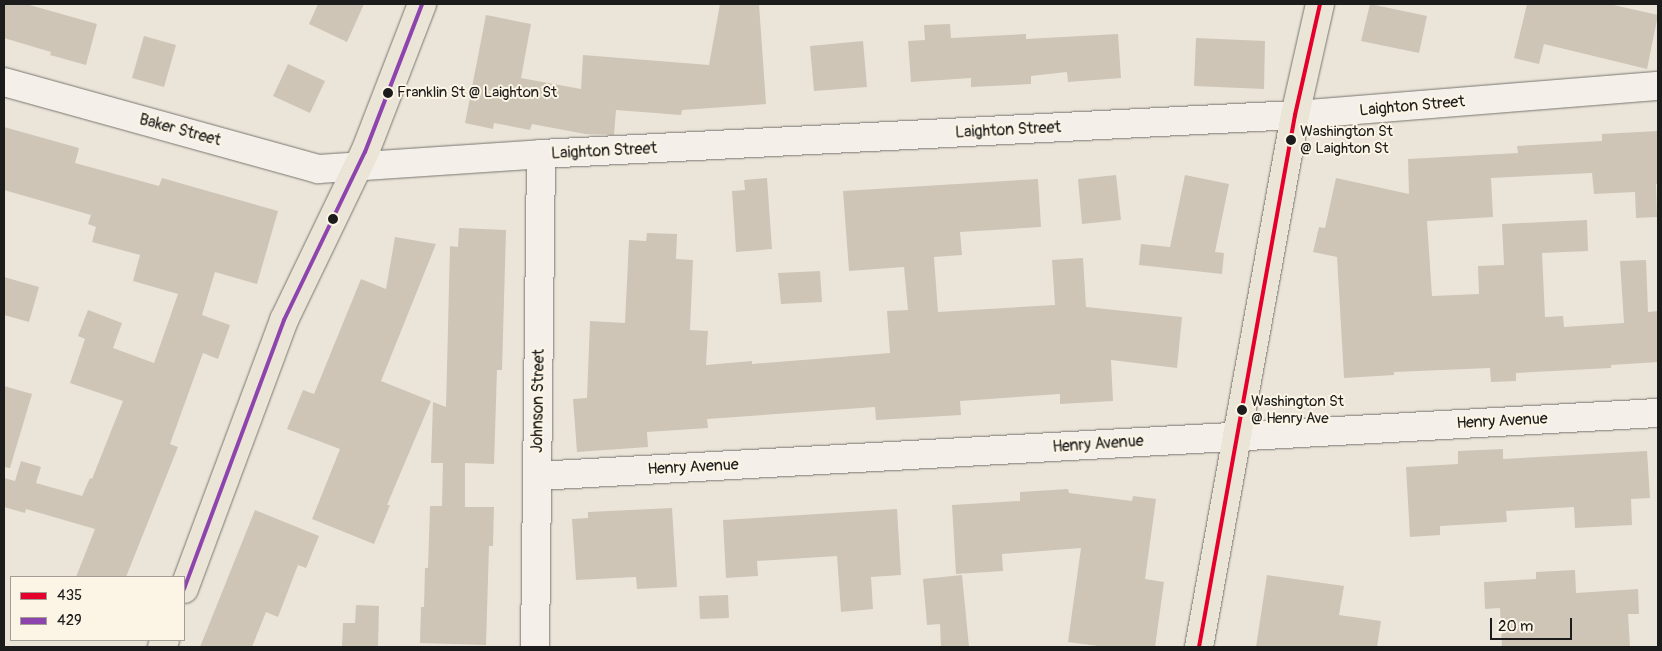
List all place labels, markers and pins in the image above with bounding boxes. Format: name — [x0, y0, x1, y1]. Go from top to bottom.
place label: Franklin St @ Laighton St — [397, 84, 557, 102]
marker: Franklin St @ Laighton St — [383, 88, 393, 98]
place label: Washington St @ Laighton St — [1300, 122, 1393, 157]
marker: Washington St @ Laighton St — [1286, 135, 1296, 145]
unlabelled marker — [328, 214, 338, 224]
place label: Washington St @ Henry Ave — [1251, 392, 1344, 427]
marker: Washington St @ Henry Ave — [1237, 405, 1247, 415]

